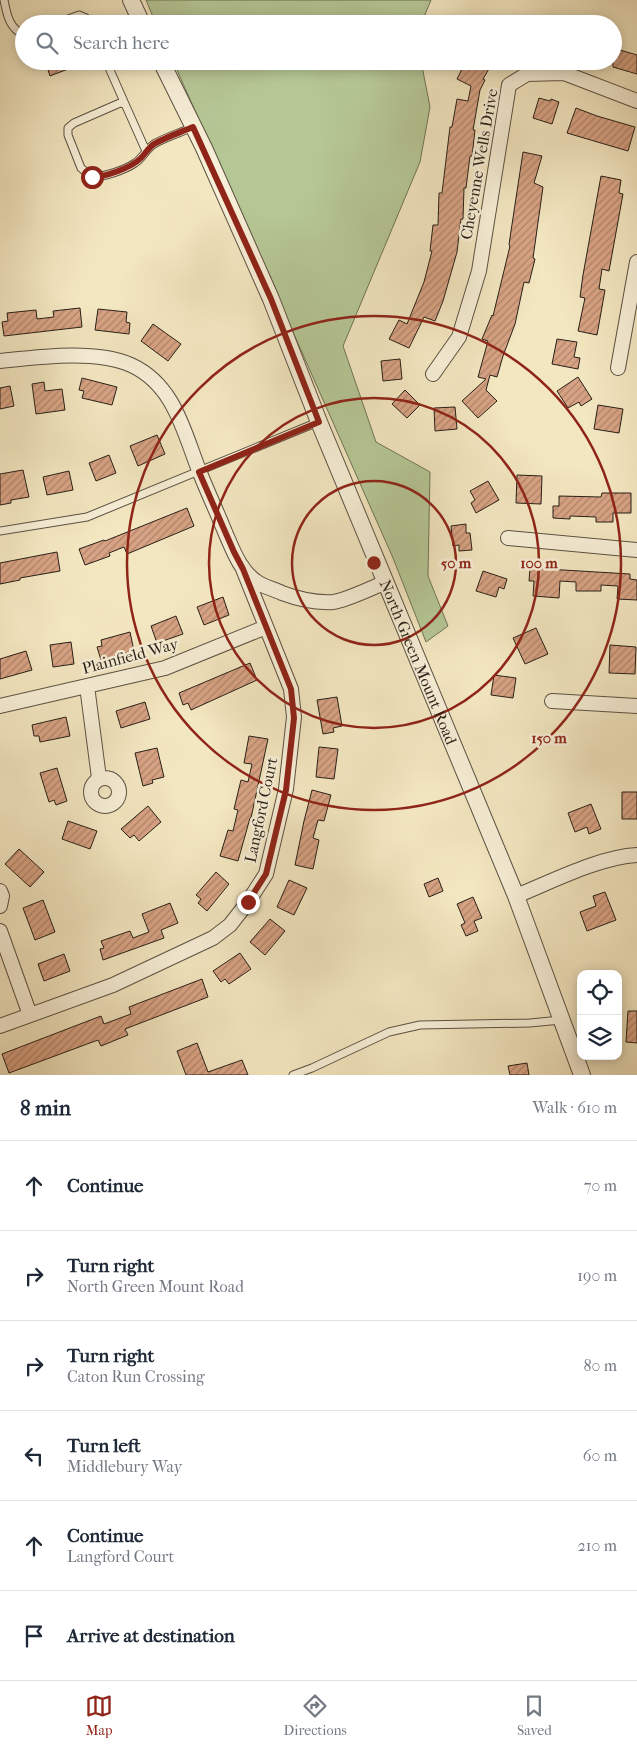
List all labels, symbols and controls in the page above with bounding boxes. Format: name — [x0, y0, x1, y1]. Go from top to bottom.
search box — [15, 15, 622, 70]
icon: search — [33, 29, 61, 57]
text: Search here — [73, 32, 169, 54]
street label: Cheyenne Wells Drive — [456, 87, 502, 241]
route start — [81, 166, 104, 189]
centre of rings — [365, 554, 383, 572]
text: 50 m — [441, 554, 472, 572]
text: 100 m — [520, 554, 558, 572]
street label: North Green Mount Road — [376, 576, 462, 747]
street label: Plainfield Way — [80, 634, 181, 678]
text: 150 m — [531, 729, 567, 747]
street label: Langford Court — [241, 755, 281, 864]
route end — [237, 891, 260, 914]
map controls — [577, 970, 622, 1060]
button: locate — [577, 970, 622, 1015]
button: layers — [577, 1015, 622, 1060]
text: 8 min — [20, 1096, 71, 1120]
text: Walk · 610 m — [532, 1098, 617, 1117]
icon: ahead — [20, 1172, 48, 1200]
text: Continue — [67, 1175, 143, 1197]
text: 70 m — [584, 1176, 617, 1195]
text: Turn right — [67, 1255, 154, 1277]
icon: right — [20, 1262, 48, 1290]
text: 190 m — [577, 1266, 617, 1285]
text: North Green Mount Road — [67, 1277, 244, 1296]
text: Turn right — [67, 1345, 154, 1367]
icon: right — [20, 1352, 48, 1380]
text: 80 m — [583, 1356, 617, 1375]
text: Caton Run Crossing — [67, 1367, 205, 1386]
text: Turn left — [67, 1435, 141, 1457]
icon: left — [20, 1442, 48, 1470]
text: 60 m — [583, 1446, 617, 1465]
text: Middlebury Way — [67, 1457, 182, 1476]
text: Continue — [67, 1525, 143, 1547]
icon: ahead — [20, 1532, 48, 1560]
text: 210 m — [578, 1536, 617, 1555]
text: Langford Court — [67, 1547, 174, 1566]
icon: arrive — [20, 1622, 48, 1650]
text: Arrive at destination — [67, 1625, 235, 1647]
tab: Map — [85, 1692, 113, 1739]
tab: Directions — [284, 1692, 347, 1739]
tab: Saved — [517, 1692, 552, 1739]

